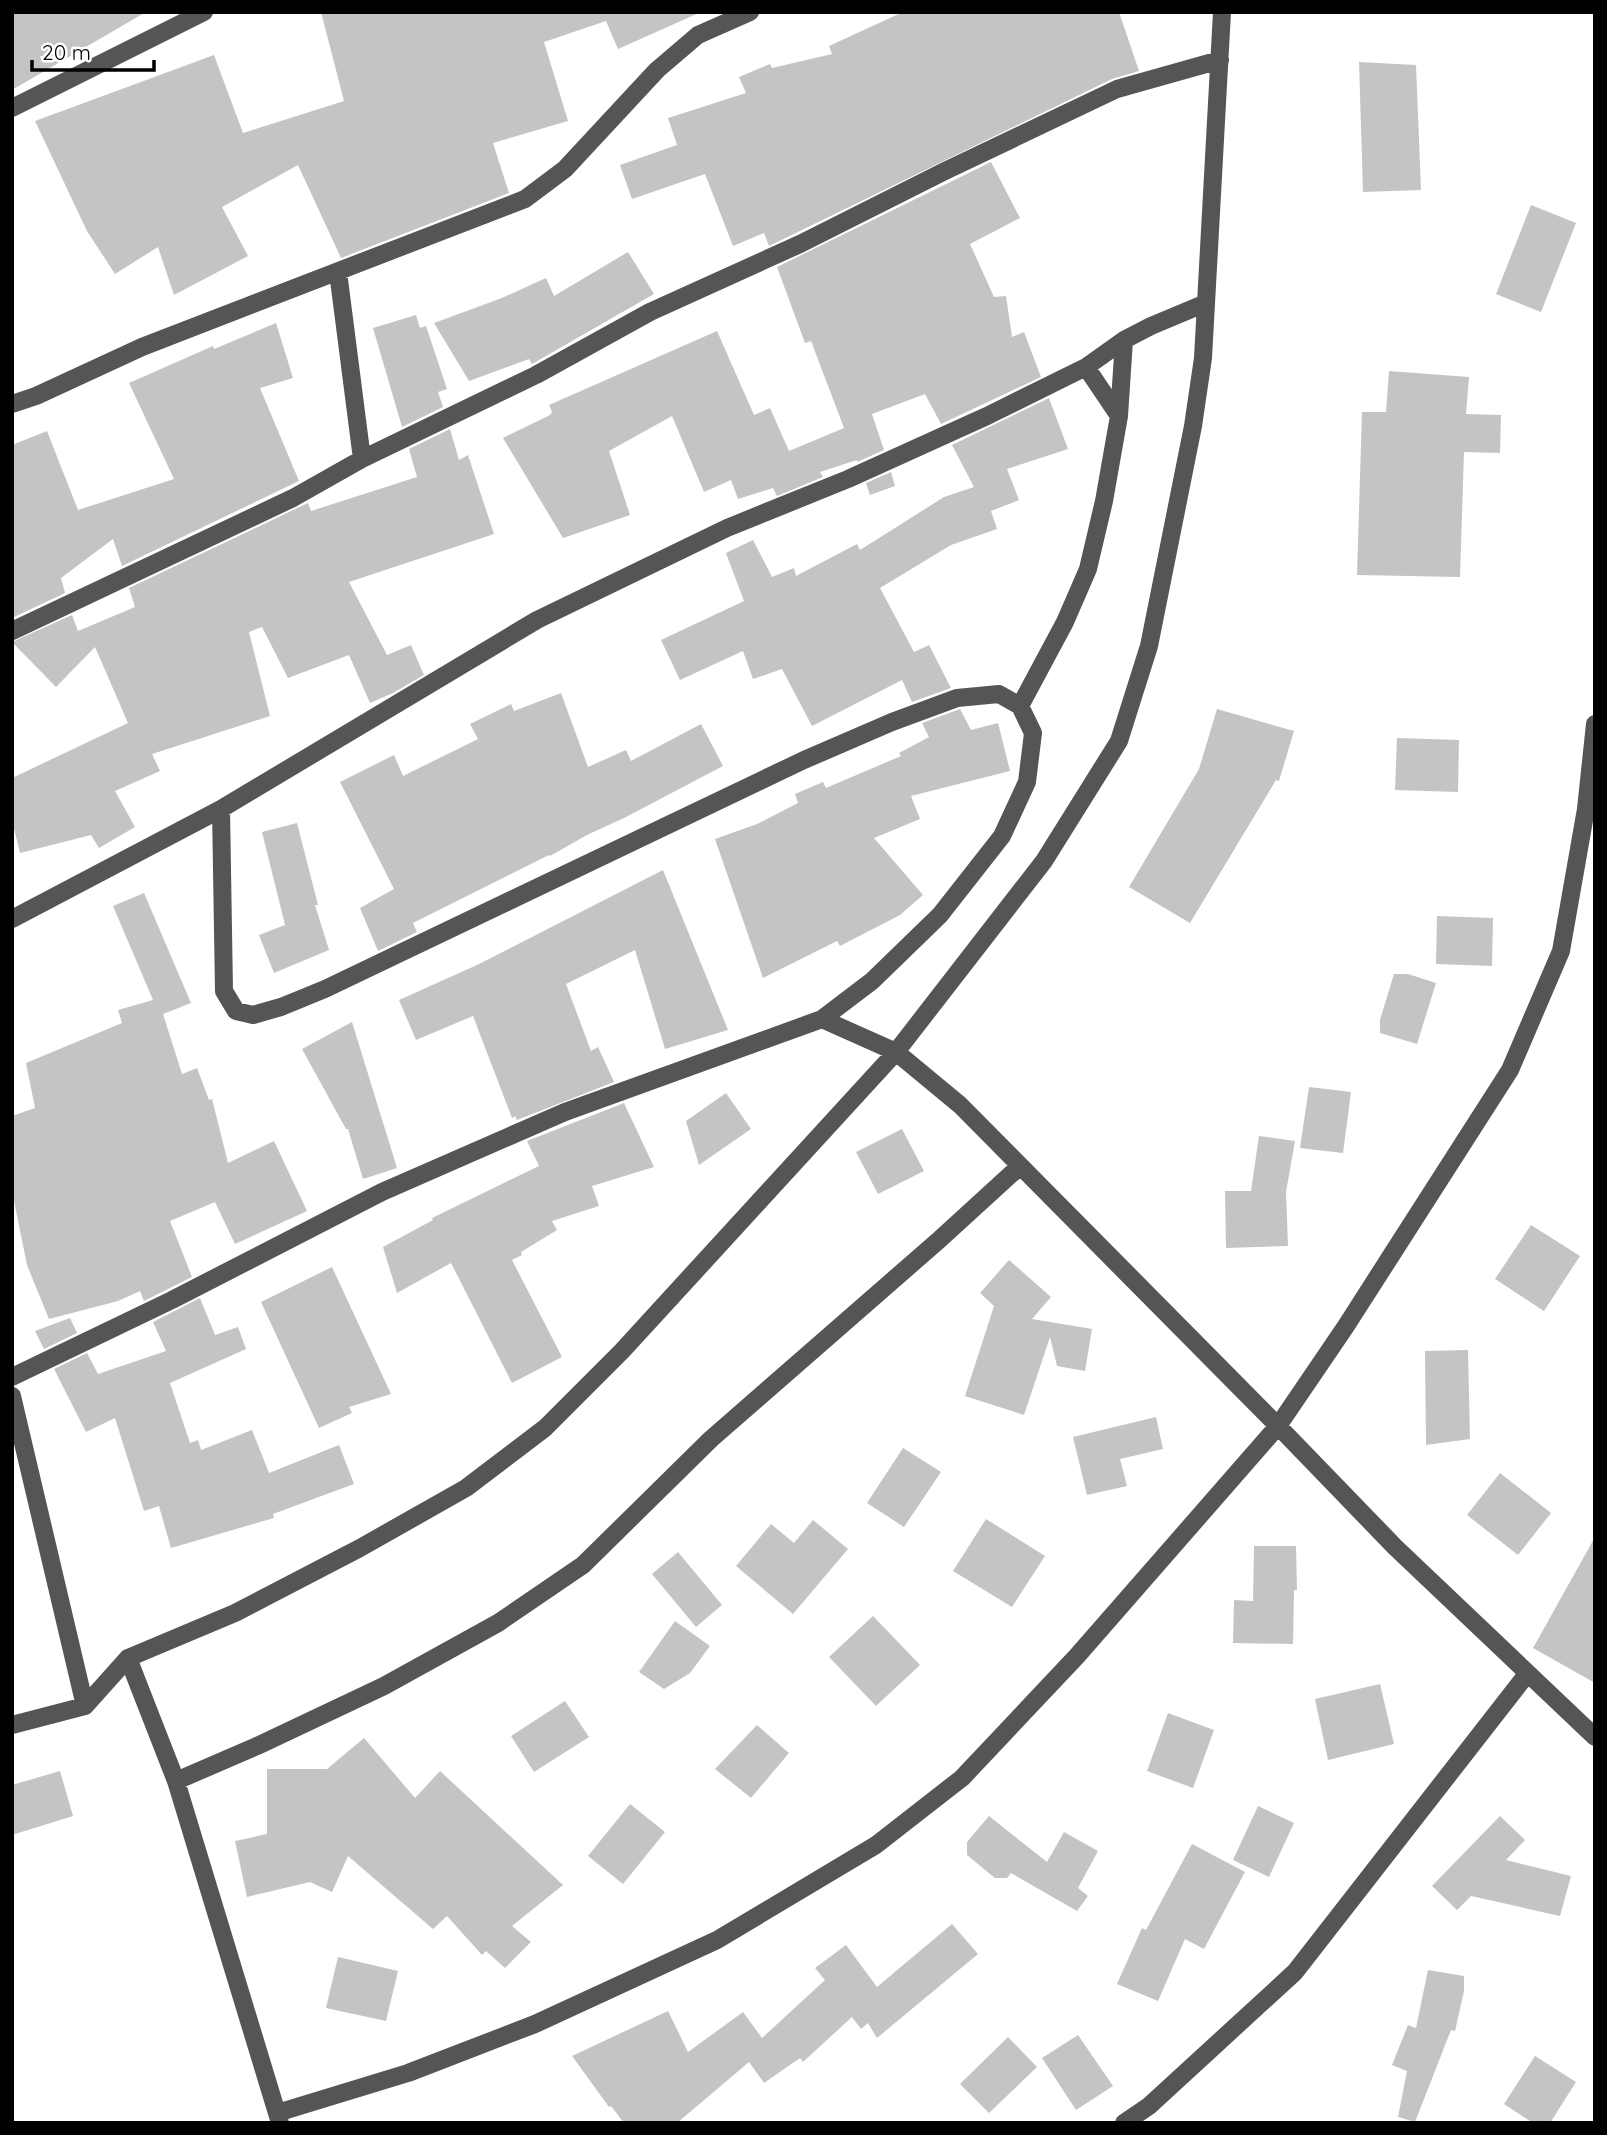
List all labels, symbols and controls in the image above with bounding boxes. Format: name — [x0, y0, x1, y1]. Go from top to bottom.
scale bar — [32, 28, 154, 72]
text: 20 m — [42, 39, 91, 65]

